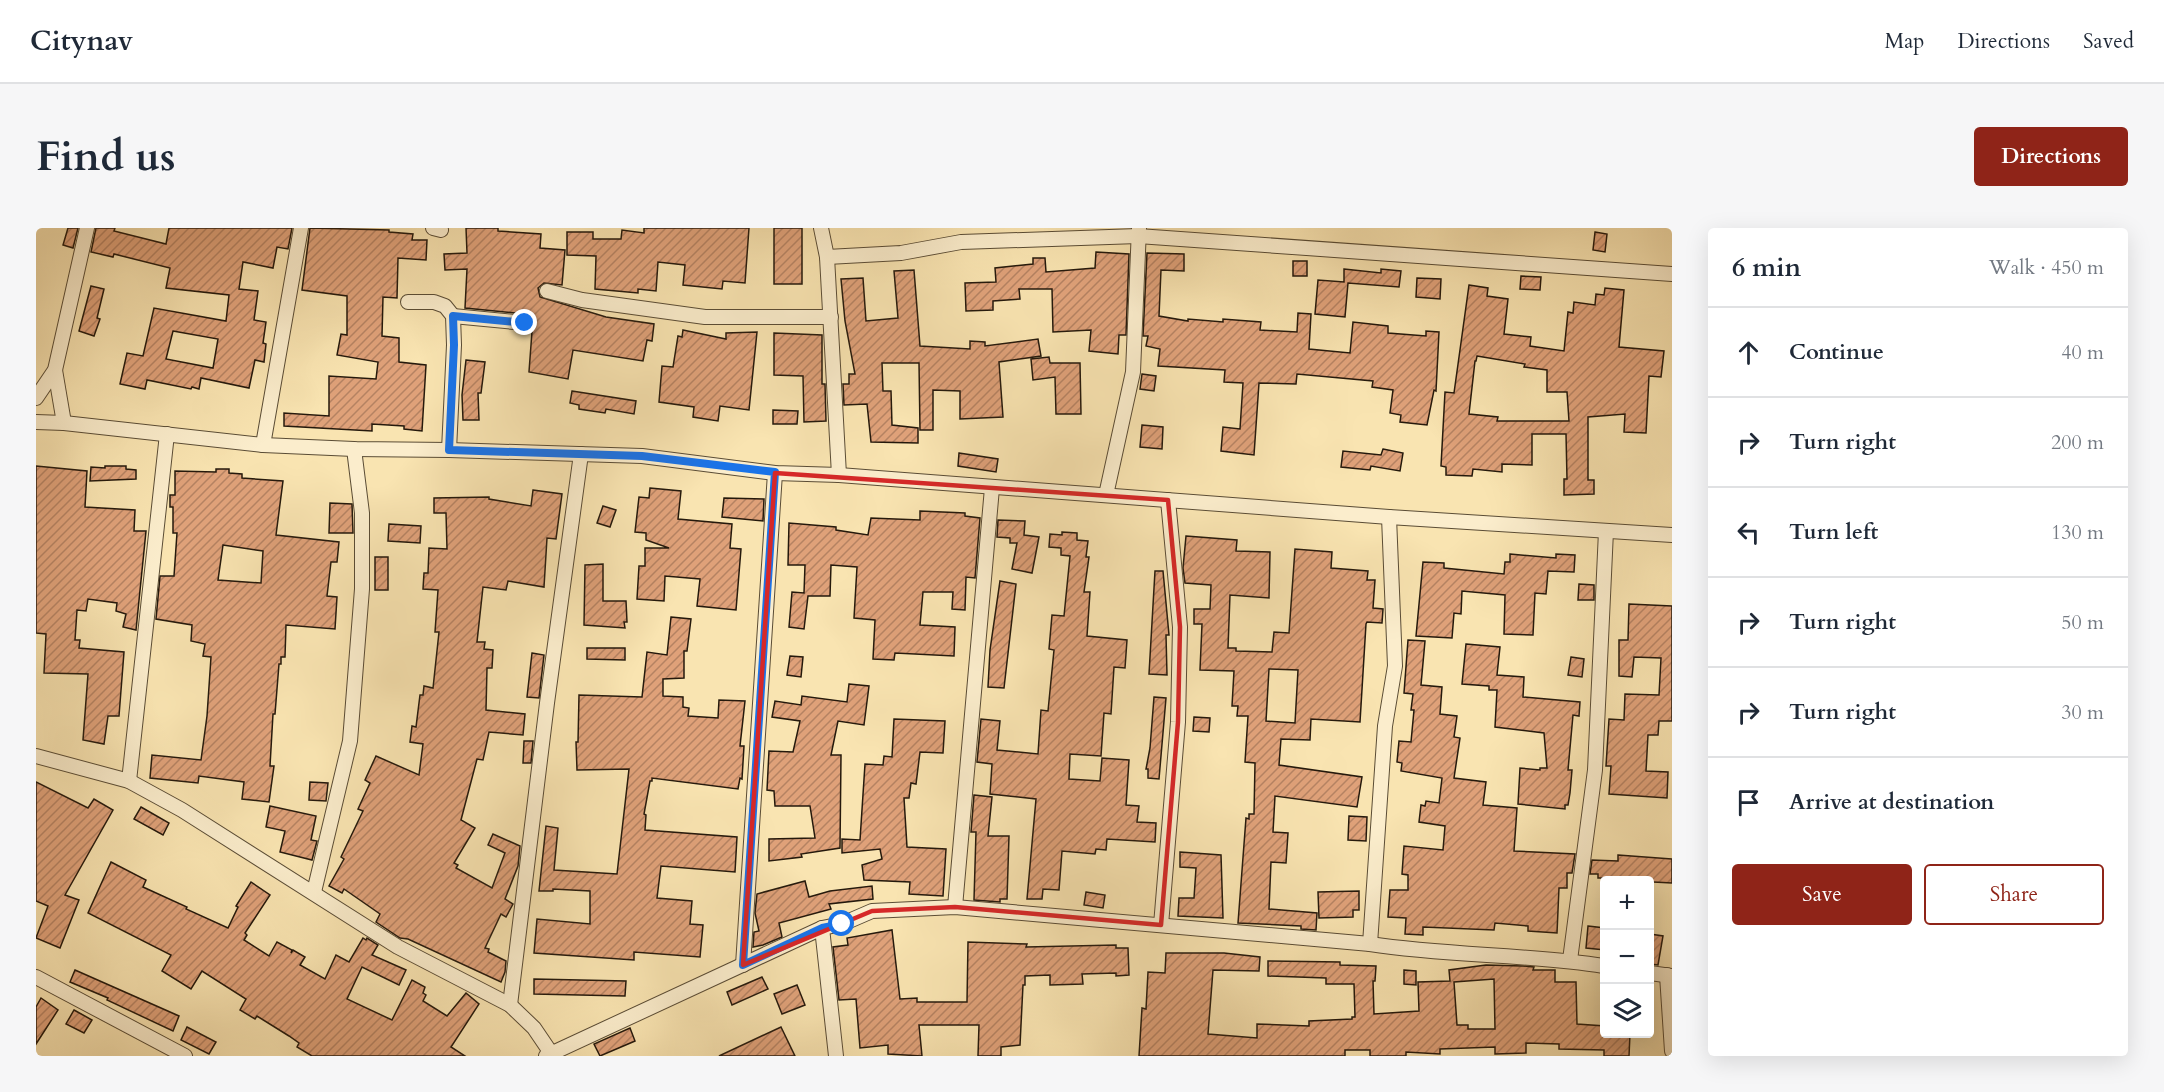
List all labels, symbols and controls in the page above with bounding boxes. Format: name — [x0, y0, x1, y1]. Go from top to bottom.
text: Citynav — [30, 22, 133, 60]
text: Map — [1884, 27, 1924, 56]
text: Directions — [1957, 27, 2050, 56]
text: Saved — [2083, 27, 2134, 56]
button: Directions — [1974, 127, 2128, 186]
text: Find us — [36, 128, 176, 185]
text: 6 min — [1732, 250, 1801, 285]
text: Walk · 450 m — [1989, 254, 2104, 281]
route end — [511, 309, 537, 335]
icon: ahead — [1732, 336, 1765, 369]
text: Continue — [1789, 337, 1884, 367]
text: 40 m — [2061, 339, 2104, 366]
icon: right — [1732, 426, 1765, 459]
text: Turn right — [1789, 427, 1896, 457]
text: 200 m — [2051, 429, 2104, 456]
icon: left — [1732, 516, 1765, 549]
text: Turn left — [1789, 517, 1878, 547]
text: 130 m — [2051, 519, 2104, 546]
icon: right — [1732, 606, 1765, 639]
text: Turn right — [1789, 607, 1896, 637]
text: 50 m — [2061, 609, 2104, 636]
icon: right — [1732, 696, 1765, 729]
text: Turn right — [1789, 697, 1896, 727]
text: 30 m — [2061, 699, 2104, 726]
icon: arrive — [1732, 786, 1765, 819]
text: Arrive at destination — [1789, 787, 1994, 817]
button: Save — [1732, 864, 1912, 925]
button: Share — [1924, 864, 2104, 925]
map controls — [1600, 876, 1654, 1038]
button: + — [1600, 876, 1654, 930]
route start — [828, 910, 854, 936]
button: − — [1600, 930, 1654, 984]
button: layers — [1600, 984, 1654, 1038]

